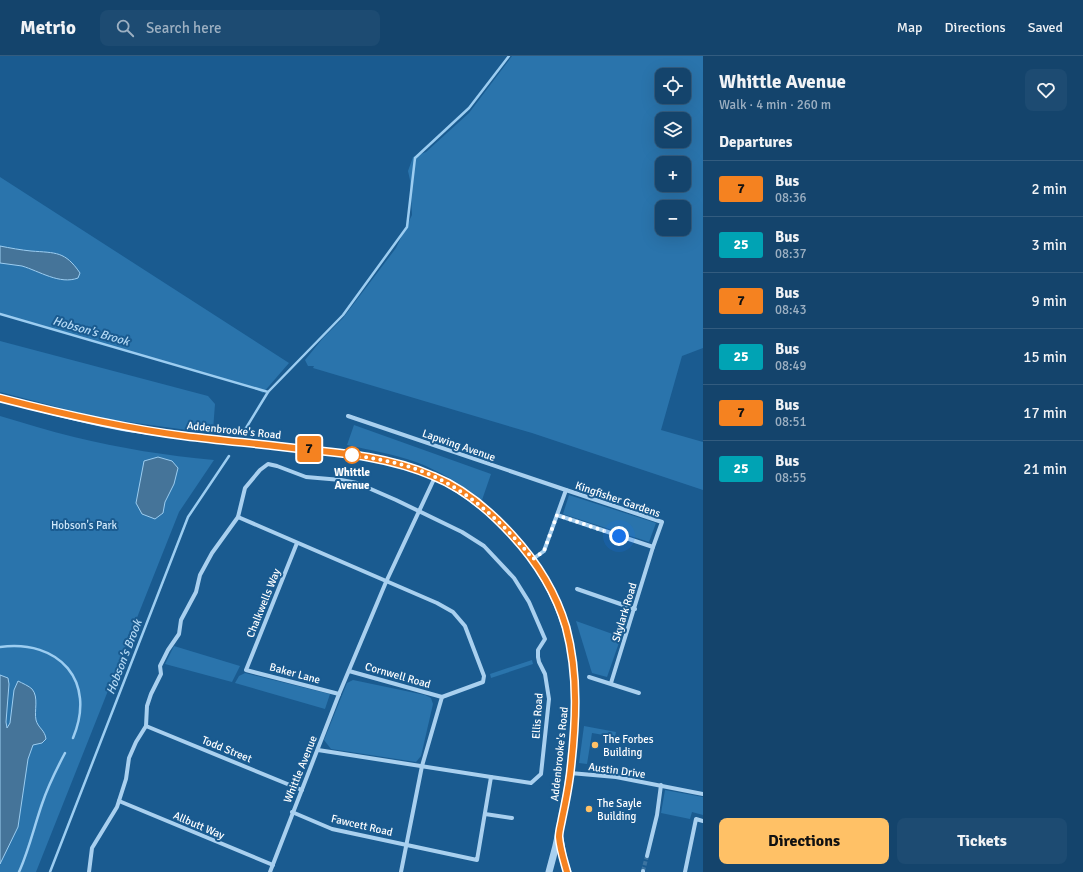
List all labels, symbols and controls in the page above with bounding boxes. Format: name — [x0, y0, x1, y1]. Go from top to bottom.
search box — [100, 10, 380, 46]
text: Metrio — [20, 16, 76, 40]
icon: search — [114, 17, 136, 39]
text: Search here — [146, 19, 222, 37]
text: Map — [897, 19, 923, 36]
text: Directions — [945, 19, 1006, 36]
text: Saved — [1028, 19, 1063, 36]
map controls — [655, 68, 691, 236]
button: locate — [655, 68, 691, 104]
button: heart — [1025, 69, 1067, 111]
text: Whittle Avenue — [719, 70, 846, 94]
text: Walk · 4 min · 260 m — [719, 97, 831, 113]
button: layers — [655, 112, 691, 148]
text: Departures — [719, 133, 792, 151]
button: + — [655, 156, 691, 192]
text: Bus — [775, 172, 799, 190]
text: 7 — [737, 180, 745, 197]
text: 2 min — [1031, 180, 1067, 198]
text: 08:36 — [775, 190, 807, 206]
button: − — [655, 200, 691, 236]
text: Bus — [775, 228, 799, 246]
text: 25 — [733, 236, 749, 253]
text: 3 min — [1031, 236, 1067, 254]
text: 08:37 — [775, 246, 807, 262]
text: Bus — [775, 284, 799, 302]
text: 7 — [737, 292, 745, 309]
text: 9 min — [1031, 292, 1067, 310]
text: 08:43 — [775, 302, 807, 318]
water label: Hobson's Brook — [51, 313, 132, 350]
text: Bus — [775, 340, 799, 358]
text: 25 — [733, 348, 749, 365]
text: 15 min — [1023, 348, 1067, 366]
text: 08:49 — [775, 358, 807, 374]
text: Bus — [775, 396, 799, 414]
text: 7 — [737, 404, 745, 421]
text: 17 min — [1023, 404, 1067, 422]
text: 08:51 — [775, 414, 807, 430]
street label: Addenbrooke's Road — [186, 419, 282, 442]
street label: Lapwing Avenue — [420, 427, 497, 464]
line badge: 7 — [296, 436, 322, 462]
text: 7 — [305, 440, 313, 457]
marker: Whittle Avenue — [343, 446, 361, 464]
text: Bus — [775, 452, 799, 470]
text: 25 — [733, 460, 749, 477]
text: 21 min — [1023, 460, 1067, 478]
place label: Whittle Avenue — [334, 466, 371, 492]
text: 08:55 — [775, 470, 807, 486]
street label: Kingfisher Gardens — [574, 479, 662, 520]
park label: Hobson's Park — [51, 519, 118, 532]
your location — [609, 526, 629, 546]
street label: Chalkwells Way — [244, 566, 284, 640]
street label: Skylark Road — [609, 581, 640, 643]
water label: Hobson's Brook — [103, 617, 146, 697]
street label: Baker Lane — [268, 660, 322, 687]
street label: Cornwell Road — [363, 660, 432, 691]
street label: Ellis Road — [529, 692, 546, 740]
street label: Addenbrooke's Road — [548, 706, 571, 802]
place label: The Forbes Building — [603, 733, 654, 759]
street label: Todd Street — [200, 734, 254, 765]
street label: Whittle Avenue — [281, 734, 320, 805]
marker: The Forbes Building — [590, 740, 600, 750]
street label: Austin Drive — [588, 760, 646, 781]
place label: The Sayle Building — [597, 797, 642, 823]
marker: The Sayle Building — [584, 804, 594, 814]
street label: Allbutt Way — [171, 809, 227, 842]
street label: Fawcett Road — [330, 812, 394, 839]
button: Directions — [719, 818, 889, 864]
button: Tickets — [897, 818, 1067, 864]

